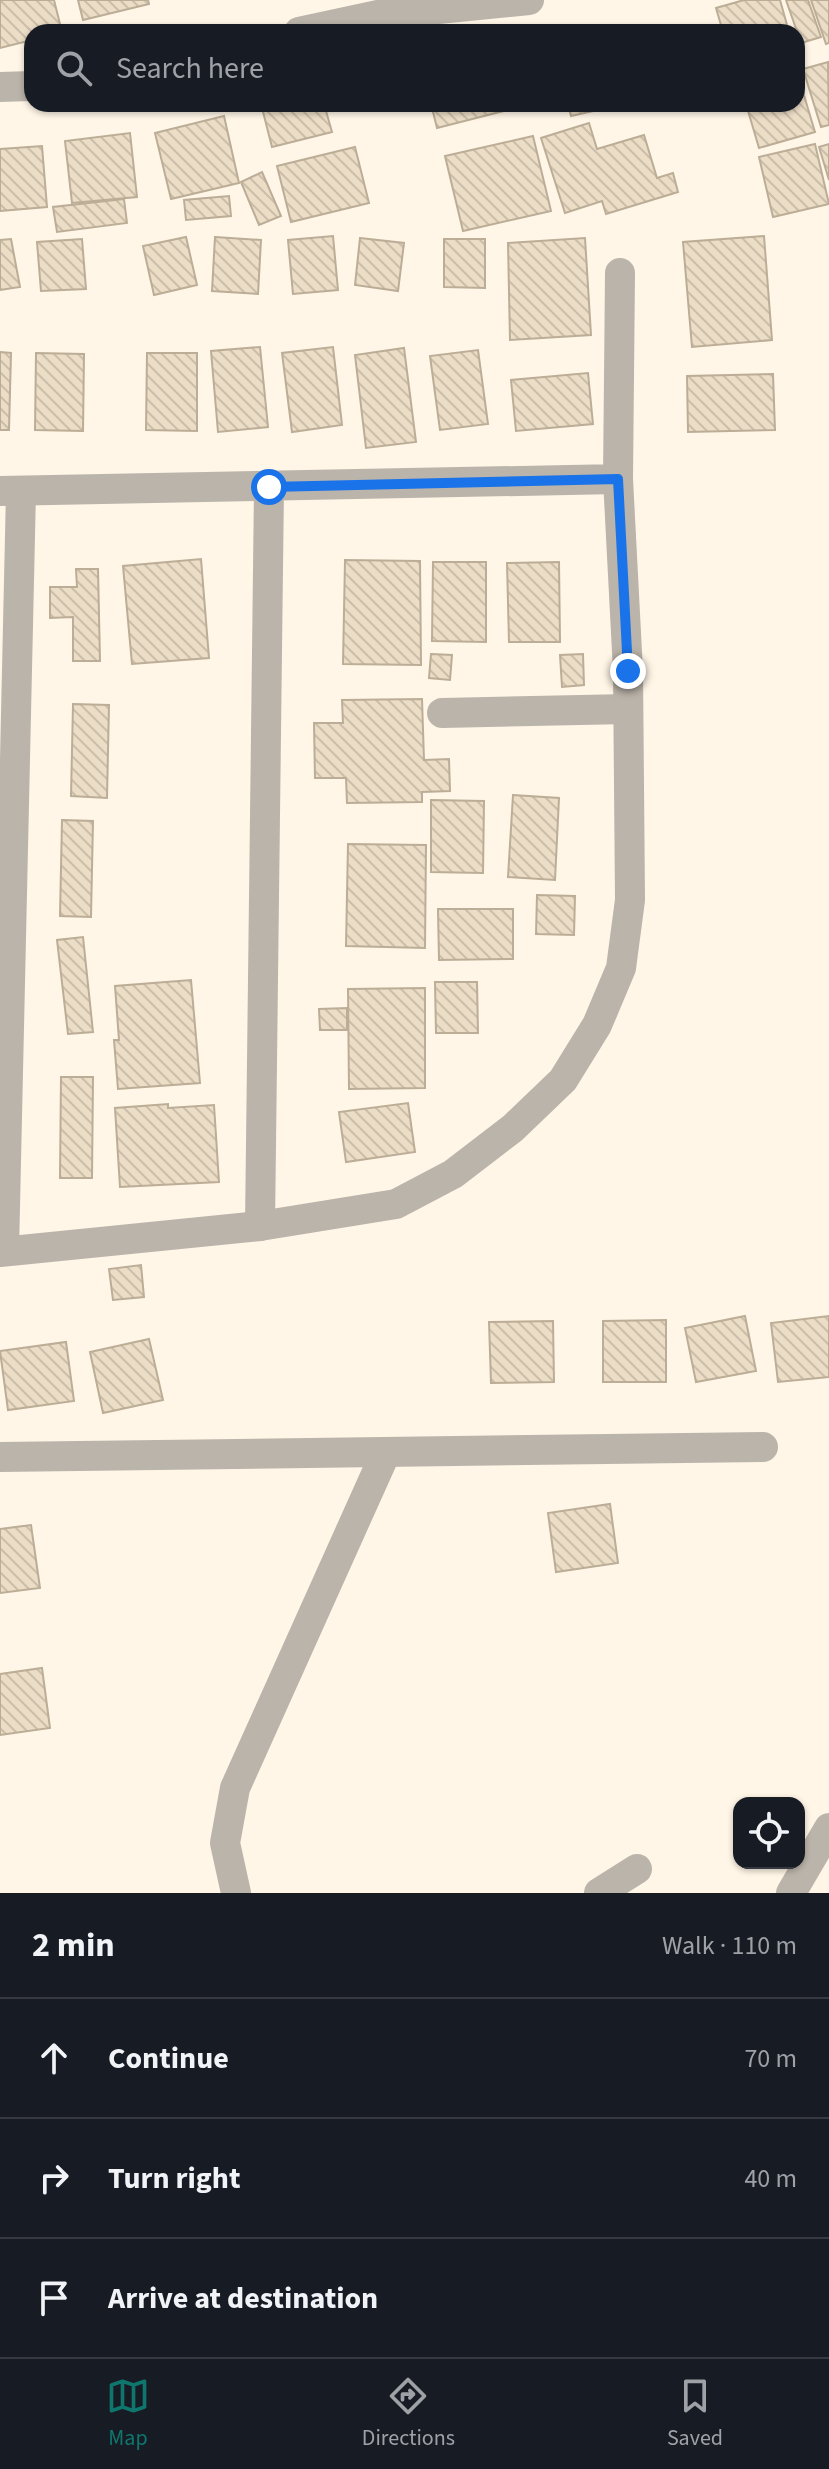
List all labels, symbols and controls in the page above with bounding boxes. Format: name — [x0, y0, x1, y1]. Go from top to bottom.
search box — [24, 24, 805, 112]
icon: search — [52, 46, 96, 90]
text: Search here — [116, 47, 264, 90]
route start — [251, 469, 287, 505]
route end — [610, 653, 646, 689]
map controls — [733, 1797, 805, 1869]
button: locate — [733, 1797, 805, 1869]
text: 2 min — [32, 1921, 115, 1970]
text: Walk · 110 m — [662, 1927, 797, 1964]
icon: ahead — [32, 2036, 76, 2080]
text: Continue — [108, 2037, 229, 2080]
text: 70 m — [744, 2040, 797, 2077]
icon: right — [32, 2156, 76, 2200]
text: Turn right — [108, 2157, 240, 2200]
text: 40 m — [744, 2160, 797, 2197]
icon: arrive — [32, 2276, 76, 2320]
text: Arrive at destination — [108, 2277, 378, 2320]
tab: Map — [106, 2374, 150, 2454]
tab: Directions — [362, 2374, 455, 2454]
tab: Saved — [667, 2374, 723, 2454]

